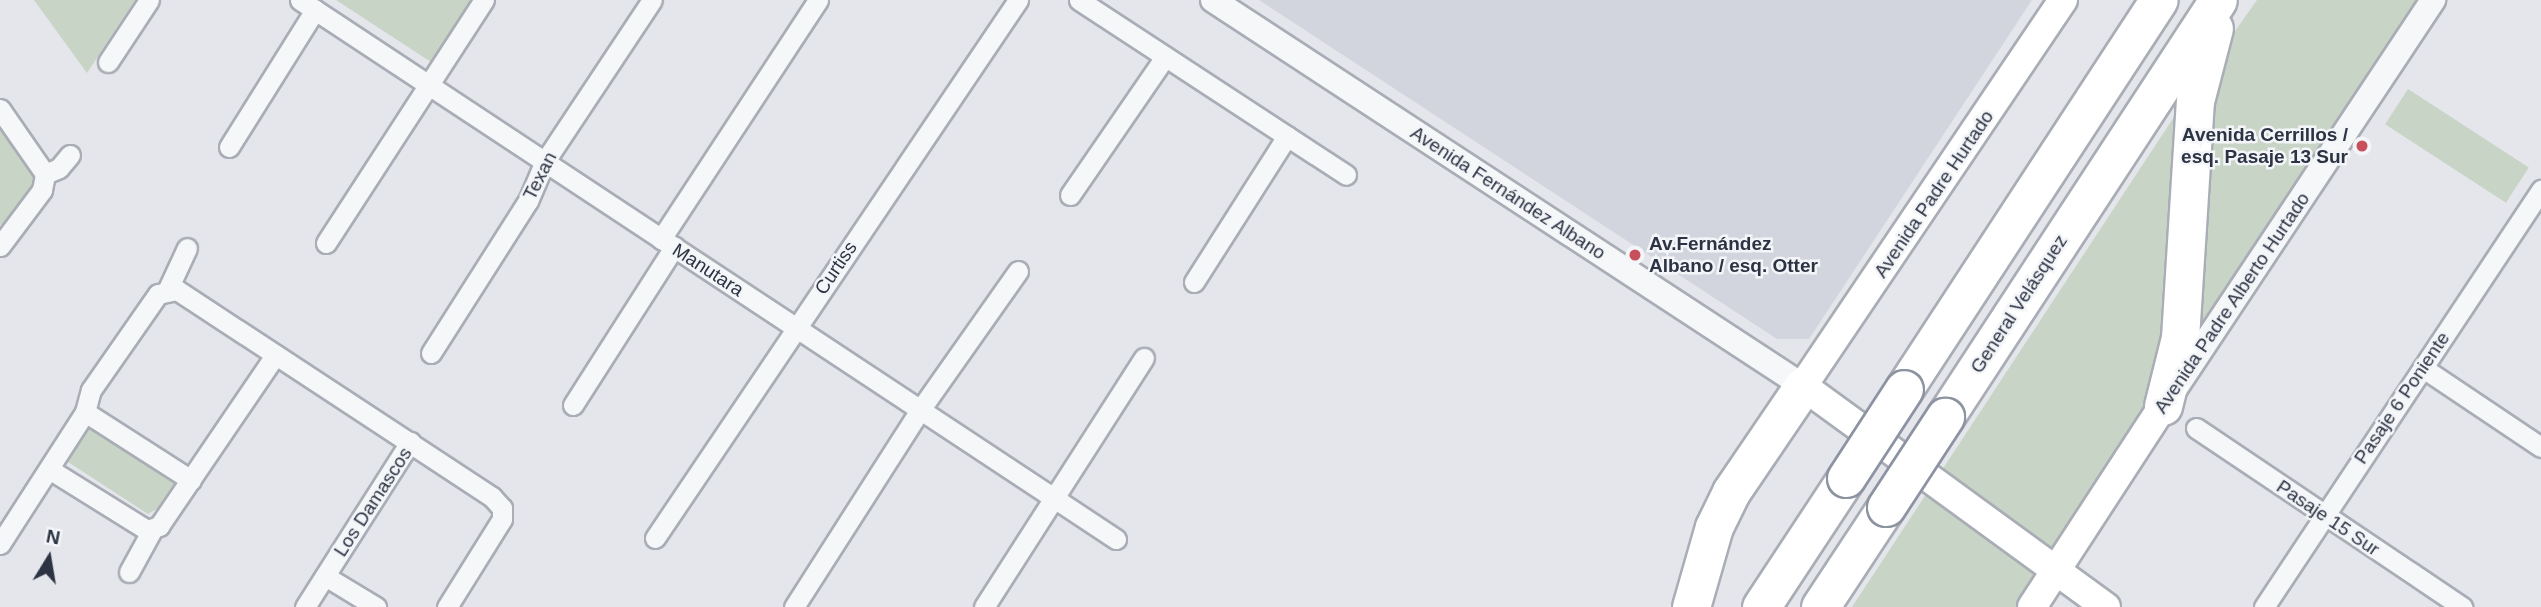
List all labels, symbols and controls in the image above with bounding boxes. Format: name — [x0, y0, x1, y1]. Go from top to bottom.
street label: Avenida Padre Hurtado — [1869, 106, 1999, 282]
street label: Avenida Fernández Albano — [1406, 121, 1610, 265]
place label: Avenida Cerrillos / esq. Pasaje 13 Sur — [2181, 124, 2348, 168]
marker: Avenida Cerrillos / esq. Pasaje 13 Sur — [2354, 138, 2370, 154]
street label: Texan — [518, 148, 562, 204]
street label: Avenida Padre Alberto Hurtado — [2149, 188, 2315, 418]
street label: General Velásquez — [1966, 230, 2072, 378]
place label: Av.Fernández Albano / esq. Otter — [1649, 233, 1818, 277]
street label: Curtiss — [810, 237, 862, 299]
street label: Manutara — [668, 239, 748, 301]
marker: Av.Fernández Albano / esq. Otter — [1627, 247, 1643, 263]
street label: Pasaje 6 Poniente — [2349, 328, 2455, 468]
street label: Los Damascos — [329, 443, 417, 561]
street label: Pasaje 15 Sur — [2272, 475, 2384, 561]
north arrow — [14, 523, 84, 593]
text: N — [44, 525, 62, 549]

